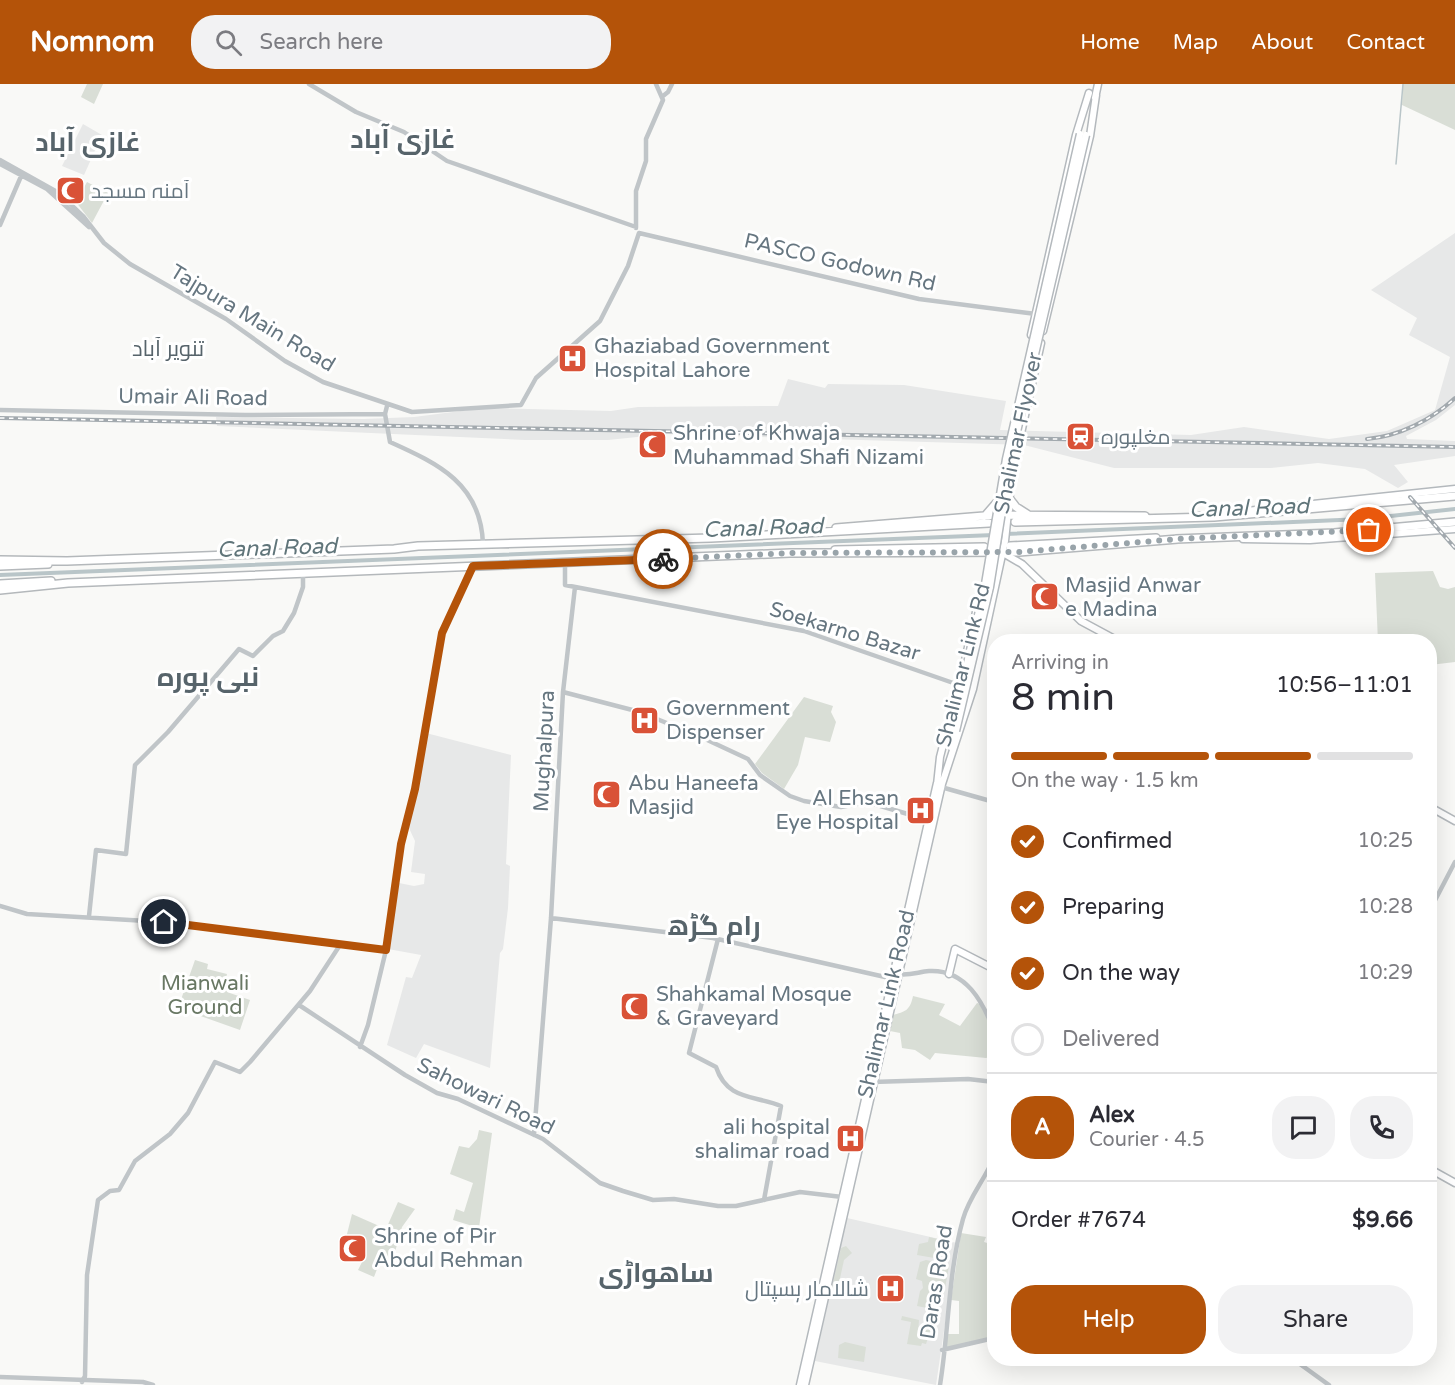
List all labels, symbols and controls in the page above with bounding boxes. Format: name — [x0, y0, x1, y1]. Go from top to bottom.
search box — [191, 15, 611, 69]
text: Nomnom — [30, 25, 155, 59]
icon: search — [212, 26, 245, 59]
text: Search here — [260, 29, 383, 55]
text: Home — [1080, 30, 1140, 55]
text: Map — [1173, 30, 1218, 55]
text: About — [1251, 30, 1313, 55]
text: Contact — [1346, 30, 1425, 55]
district label: غازى آباد — [350, 123, 456, 156]
district label: غازى آباد — [35, 126, 141, 159]
mosque icon: آمنہ مسجد — [54, 175, 86, 207]
place label: آمنہ مسجد — [91, 179, 190, 204]
street label: PASCO Godown Rd — [742, 228, 938, 297]
street label: Tajpura Main Road — [166, 259, 340, 378]
place label: Ghaziabad Government Hospital Lahore — [594, 334, 830, 383]
district label: تنویر آباد — [132, 336, 204, 362]
hospital icon: Ghaziabad Government Hospital Lahore — [557, 342, 589, 374]
street label: Shalimar Flyover — [989, 350, 1048, 516]
street label: Umair Ali Road — [118, 384, 268, 411]
place label: Shrine of Khwaja Muhammad Shafi Nizami — [673, 421, 924, 470]
station icon: مغلپورہ — [1064, 421, 1096, 453]
place label: مغلپورہ — [1101, 425, 1170, 450]
mosque icon: Shrine of Khwaja Muhammad Shafi Nizami — [636, 429, 668, 461]
water label: Canal Road — [1189, 493, 1313, 523]
pin — [1343, 504, 1394, 555]
water label: Canal Road — [703, 513, 827, 543]
icon: bag — [1352, 513, 1385, 546]
courier — [633, 529, 693, 589]
water label: Canal Road — [217, 533, 341, 563]
icon: bike — [647, 543, 680, 576]
place label: Masjid Anwar e Madina — [1065, 573, 1201, 622]
street label: Shalimar Link Rd — [931, 581, 996, 749]
mosque icon: Masjid Anwar e Madina — [1028, 581, 1060, 613]
street label: Soekarno Bazar — [766, 597, 923, 666]
text: Arriving in — [1011, 651, 1109, 675]
district label: نبی پورہ — [157, 661, 259, 696]
text: 10:56–11:01 — [1276, 672, 1413, 698]
text: 8 min — [1011, 674, 1115, 721]
street label: Mughalpura — [529, 690, 560, 812]
place label: Government Dispenser — [666, 696, 790, 745]
hospital icon: Government Dispenser — [629, 704, 661, 736]
text: On the way · 1.5 km — [1011, 769, 1199, 793]
place label: Abu Haneefa Masjid — [628, 771, 759, 820]
mosque icon: Abu Haneefa Masjid — [591, 779, 623, 811]
place label: Al Ehsan Eye Hospital — [776, 786, 899, 835]
hospital icon: Al Ehsan Eye Hospital — [904, 794, 936, 826]
icon: check — [1011, 825, 1044, 858]
text: Confirmed — [1062, 828, 1172, 854]
text: 10:25 — [1358, 829, 1413, 853]
icon: check — [1011, 891, 1044, 924]
text: Preparing — [1062, 894, 1165, 920]
text: 10:28 — [1358, 895, 1413, 919]
pin — [138, 896, 189, 947]
icon: home — [147, 905, 180, 938]
street label: Shalimar Link Road — [853, 908, 920, 1101]
district label: رام گڑھ — [667, 910, 761, 944]
icon: check — [1011, 957, 1044, 990]
text: On the way — [1062, 960, 1180, 986]
text: 10:29 — [1358, 961, 1413, 985]
park label: Mianwali Ground — [161, 971, 249, 1020]
place label: Shahkamal Mosque & Graveyard — [656, 982, 852, 1031]
mosque icon: Shahkamal Mosque & Graveyard — [619, 990, 651, 1022]
text: Delivered — [1062, 1026, 1160, 1052]
street label: Sahowari Road — [413, 1052, 559, 1141]
button: chat — [1272, 1096, 1335, 1159]
button: phone — [1350, 1096, 1413, 1159]
text: Alex — [1089, 1102, 1135, 1128]
text: A — [1034, 1114, 1051, 1140]
place label: ali hospital shalimar road — [695, 1115, 830, 1164]
hospital icon: ali hospital shalimar road — [835, 1123, 867, 1155]
text: Courier · 4.5 — [1089, 1128, 1204, 1152]
text: Order #7674 — [1011, 1207, 1146, 1233]
text: $9.66 — [1352, 1207, 1413, 1233]
street label: Daras Road — [915, 1223, 958, 1341]
place label: Shrine of Pir Abdul Rehman — [374, 1224, 523, 1273]
mosque icon: Shrine of Pir Abdul Rehman — [337, 1232, 369, 1264]
district label: ساھواڑی — [599, 1257, 713, 1290]
hospital icon: شالامار ہسپتال — [874, 1273, 906, 1305]
place label: شالامار ہسپتال — [745, 1277, 869, 1303]
button: Help — [1011, 1285, 1206, 1354]
button: Share — [1218, 1285, 1413, 1354]

